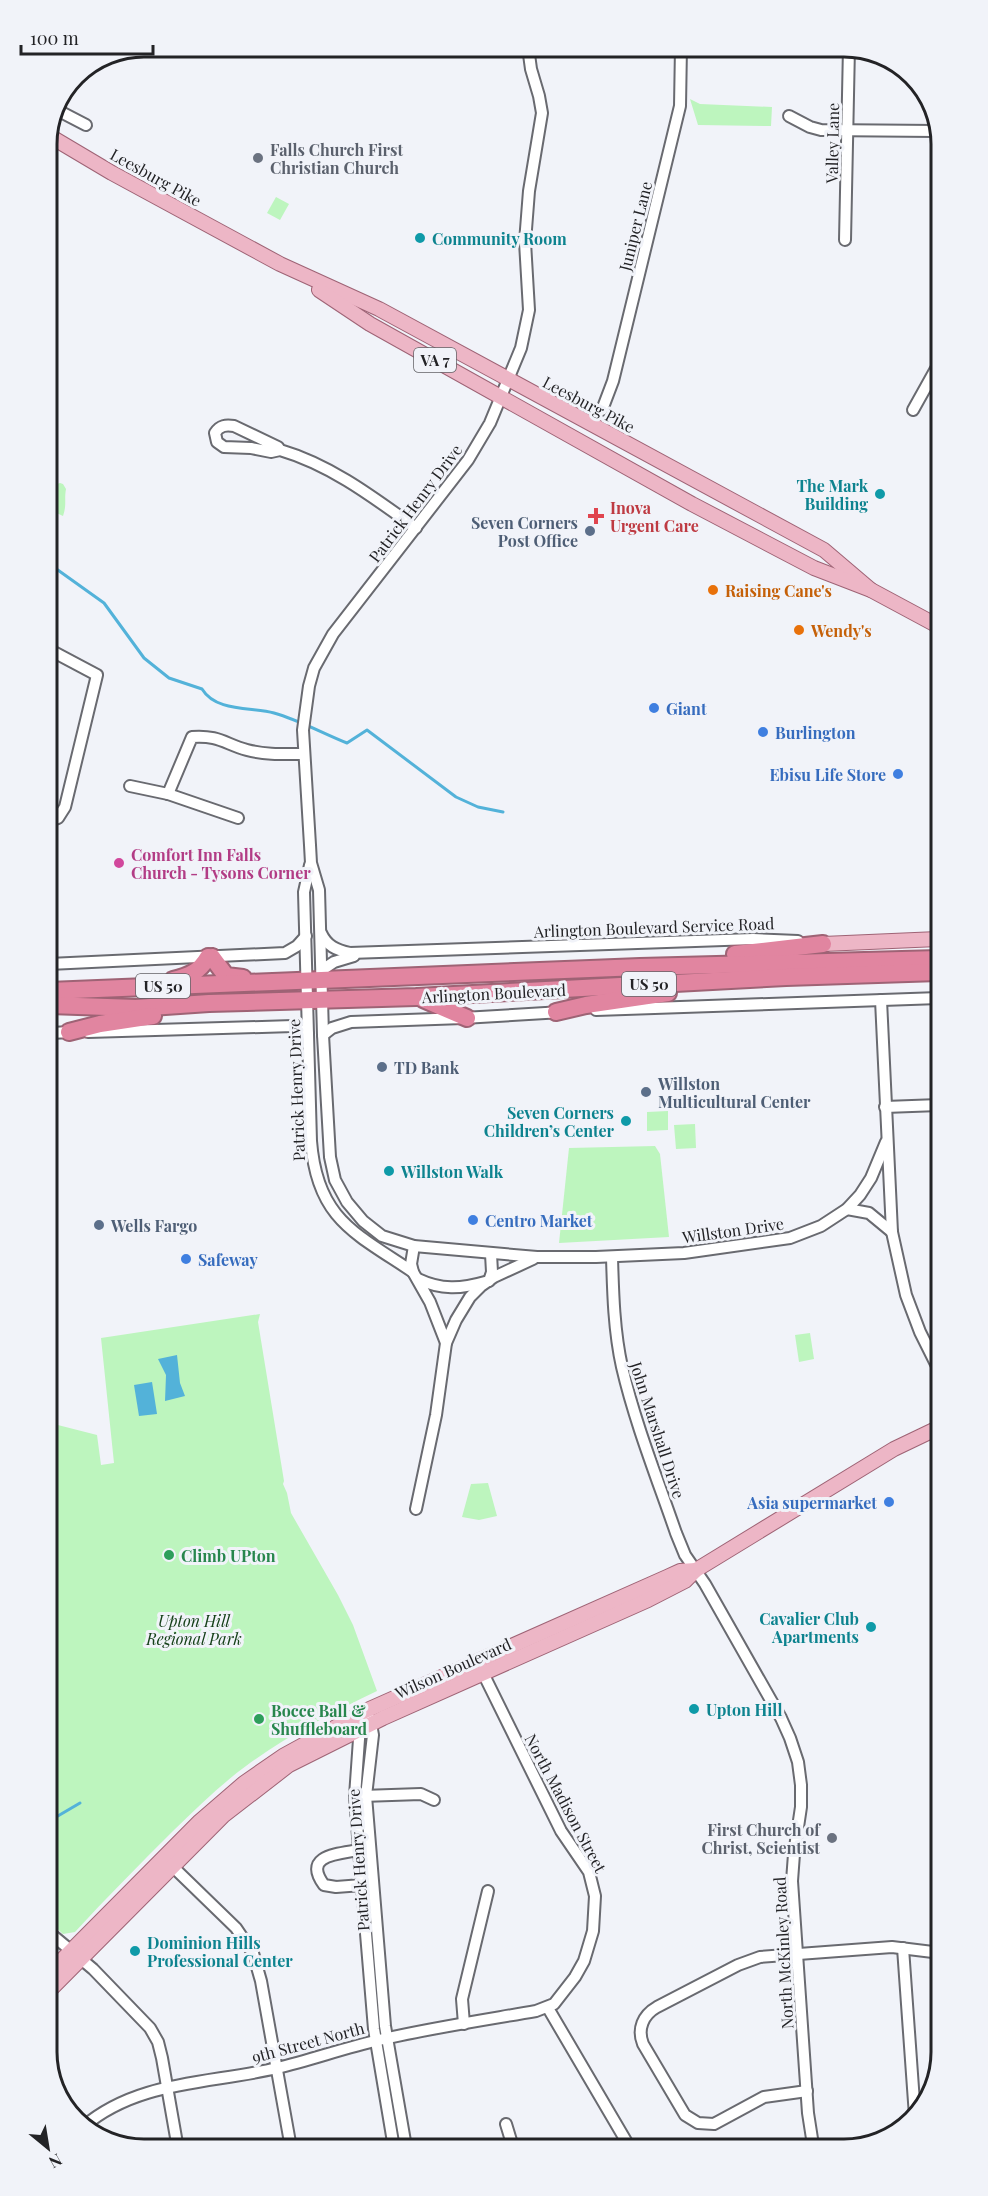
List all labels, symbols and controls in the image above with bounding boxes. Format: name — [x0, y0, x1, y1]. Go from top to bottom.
scale bar — [21, 18, 153, 56]
text: 100 m — [30, 26, 79, 50]
street label: Valley Lane — [821, 102, 843, 185]
place label: Falls Church First Christian Church — [270, 139, 403, 178]
street label: Leesburg Pike — [107, 143, 205, 211]
marker: Falls Church First Christian Church — [251, 151, 265, 165]
street label: Juniper Lane — [613, 179, 656, 274]
place label: Community Room — [432, 228, 567, 249]
marker: Community Room — [413, 231, 427, 245]
road number: VA 7 — [414, 348, 456, 372]
street label: Leesburg Pike — [539, 371, 639, 437]
street label: Patrick Henry Drive — [364, 440, 466, 566]
place label: The Mark Building — [796, 475, 869, 514]
marker: The Mark Building — [873, 487, 887, 501]
place label: Inova Urgent Care — [610, 497, 699, 536]
marker: Inova Urgent Care — [587, 507, 605, 525]
place label: Seven Corners Post Office — [471, 512, 578, 551]
marker: Seven Corners Post Office — [583, 524, 597, 538]
place label: Raising Cane's — [725, 580, 832, 601]
marker: Raising Cane's — [706, 583, 720, 597]
place label: Wendy's — [810, 620, 872, 641]
marker: Wendy's — [792, 623, 806, 637]
place label: Giant — [666, 698, 707, 719]
marker: Giant — [647, 701, 661, 715]
place label: Burlington — [775, 722, 856, 743]
marker: Burlington — [756, 725, 770, 739]
place label: Ebisu Life Store — [769, 764, 886, 785]
marker: Ebisu Life Store — [891, 767, 905, 781]
place label: Comfort Inn Falls Church - Tysons Corner — [131, 844, 311, 883]
marker: Comfort Inn Falls Church - Tysons Corner — [112, 856, 126, 870]
street label: Arlington Boulevard Service Road — [532, 912, 775, 942]
road number: US 50 — [622, 972, 676, 996]
road number: US 50 — [136, 974, 190, 998]
street label: Arlington Boulevard — [420, 979, 567, 1007]
street label: Patrick Henry Drive — [283, 1018, 309, 1162]
place label: TD Bank — [394, 1057, 460, 1078]
marker: TD Bank — [375, 1060, 389, 1074]
place label: Willston Multicultural Center — [657, 1073, 811, 1112]
marker: Willston Multicultural Center — [639, 1085, 653, 1099]
place label: Seven Corners Children’s Center — [484, 1102, 615, 1141]
marker: Seven Corners Children’s Center — [619, 1114, 633, 1128]
place label: Willston Walk — [400, 1161, 504, 1182]
marker: Willston Walk — [382, 1164, 396, 1178]
place label: Centro Market — [485, 1210, 593, 1231]
street label: Willston Drive — [680, 1212, 785, 1248]
marker: Centro Market — [466, 1213, 480, 1227]
place label: Wells Fargo — [110, 1215, 197, 1236]
marker: Wells Fargo — [92, 1218, 106, 1232]
place label: Safeway — [198, 1249, 258, 1270]
marker: Safeway — [179, 1252, 193, 1266]
street label: John Marshall Drive — [626, 1358, 690, 1501]
place label: Asia supermarket — [746, 1492, 877, 1513]
marker: Asia supermarket — [882, 1495, 896, 1509]
place label: Climb UPton — [181, 1545, 276, 1566]
marker: Climb UPton — [162, 1548, 176, 1562]
place label: Cavalier Club Apartments — [759, 1608, 859, 1647]
park label: Upton Hill Regional Park — [145, 1610, 242, 1649]
marker: Cavalier Club Apartments — [864, 1620, 878, 1634]
street label: Wilson Boulevard — [391, 1633, 514, 1703]
place label: Upton Hill — [706, 1699, 782, 1720]
place label: Bocce Ball & Shuffleboard — [271, 1700, 367, 1739]
marker: Upton Hill — [687, 1702, 701, 1716]
marker: Bocce Ball & Shuffleboard — [252, 1712, 266, 1726]
street label: North Madison Street — [521, 1730, 612, 1876]
street label: Patrick Henry Drive — [343, 1788, 373, 1932]
place label: First Church of Christ, Scientist — [702, 1819, 821, 1858]
marker: First Church of Christ, Scientist — [825, 1831, 839, 1845]
street label: North McKinley Road — [769, 1876, 797, 2030]
place label: Dominion Hills Professional Center — [147, 1932, 293, 1971]
marker: Dominion Hills Professional Center — [128, 1944, 142, 1958]
street label: 9th Street North — [249, 2017, 367, 2067]
north arrow — [18, 2118, 78, 2178]
text: N — [45, 2149, 66, 2174]

